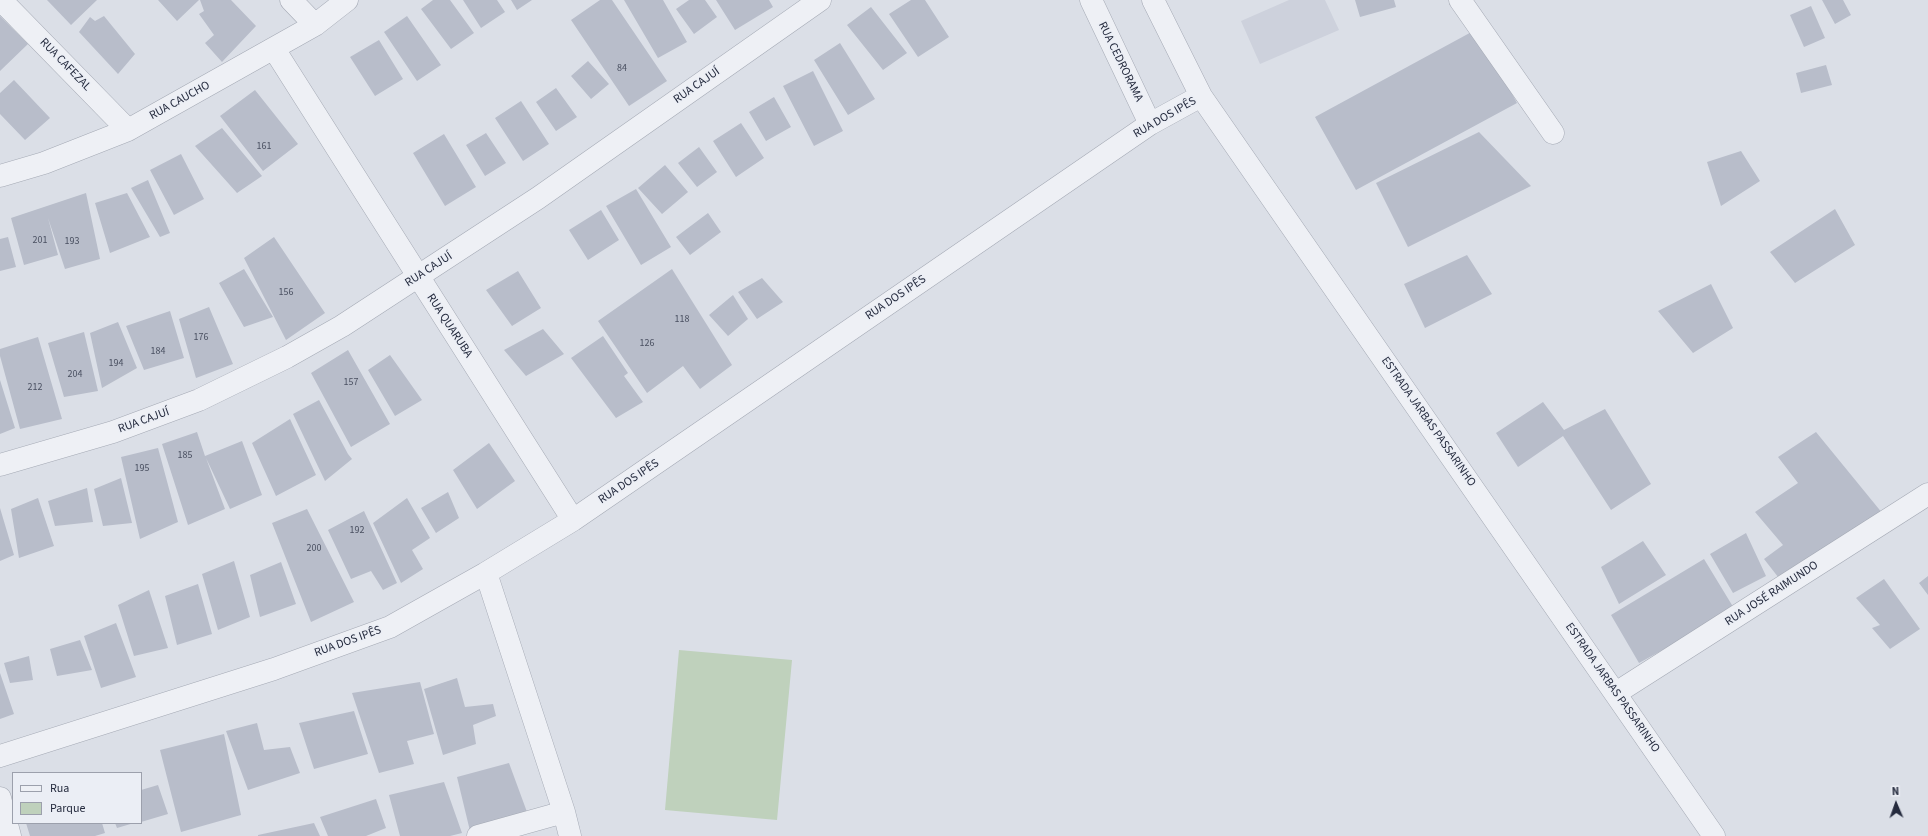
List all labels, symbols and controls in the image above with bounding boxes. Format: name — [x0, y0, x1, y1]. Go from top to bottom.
street label: RUA CEDRORAMA — [1094, 20, 1146, 104]
street label: RUA CAFEZAL — [36, 36, 94, 94]
house number: 84 — [617, 63, 627, 75]
street label: RUA CAJUÍ — [671, 65, 723, 107]
street label: RUA CAUCHO — [147, 78, 213, 124]
street label: RUA DOS IPÊS — [1131, 94, 1199, 142]
house number: 161 — [257, 141, 271, 153]
house number: 201 — [33, 235, 47, 247]
house number: 193 — [65, 236, 79, 248]
street label: RUA CAJUÍ — [403, 249, 455, 291]
street label: RUA DOS IPÊS — [863, 272, 929, 324]
house number: 156 — [279, 287, 293, 299]
street label: RUA QUARUBA — [423, 291, 475, 361]
house number: 118 — [675, 314, 689, 326]
house number: 176 — [194, 332, 208, 344]
house number: 126 — [640, 338, 654, 350]
house number: 184 — [151, 346, 165, 358]
street label: ESTRADA JARBAS PASSARINHO — [1378, 354, 1478, 490]
house number: 194 — [109, 358, 123, 370]
house number: 204 — [68, 369, 82, 381]
house number: 157 — [344, 377, 358, 389]
house number: 212 — [28, 382, 42, 394]
street label: RUA CAJUÍ — [116, 405, 172, 437]
house number: 185 — [178, 450, 192, 462]
street label: RUA DOS IPÊS — [596, 456, 662, 508]
house number: 195 — [135, 463, 149, 475]
house number: 192 — [350, 525, 364, 537]
house number: 200 — [307, 543, 321, 555]
street label: RUA JOSÉ RAIMUNDO — [1723, 559, 1821, 629]
street label: ESTRADA JARBAS PASSARINHO — [1562, 620, 1662, 756]
street label: RUA DOS IPÊS — [313, 623, 383, 661]
legend — [12, 772, 142, 824]
text: Rua — [50, 780, 69, 797]
north arrow — [1876, 784, 1916, 824]
text: N — [1892, 784, 1899, 799]
text: Parque — [50, 800, 86, 817]

